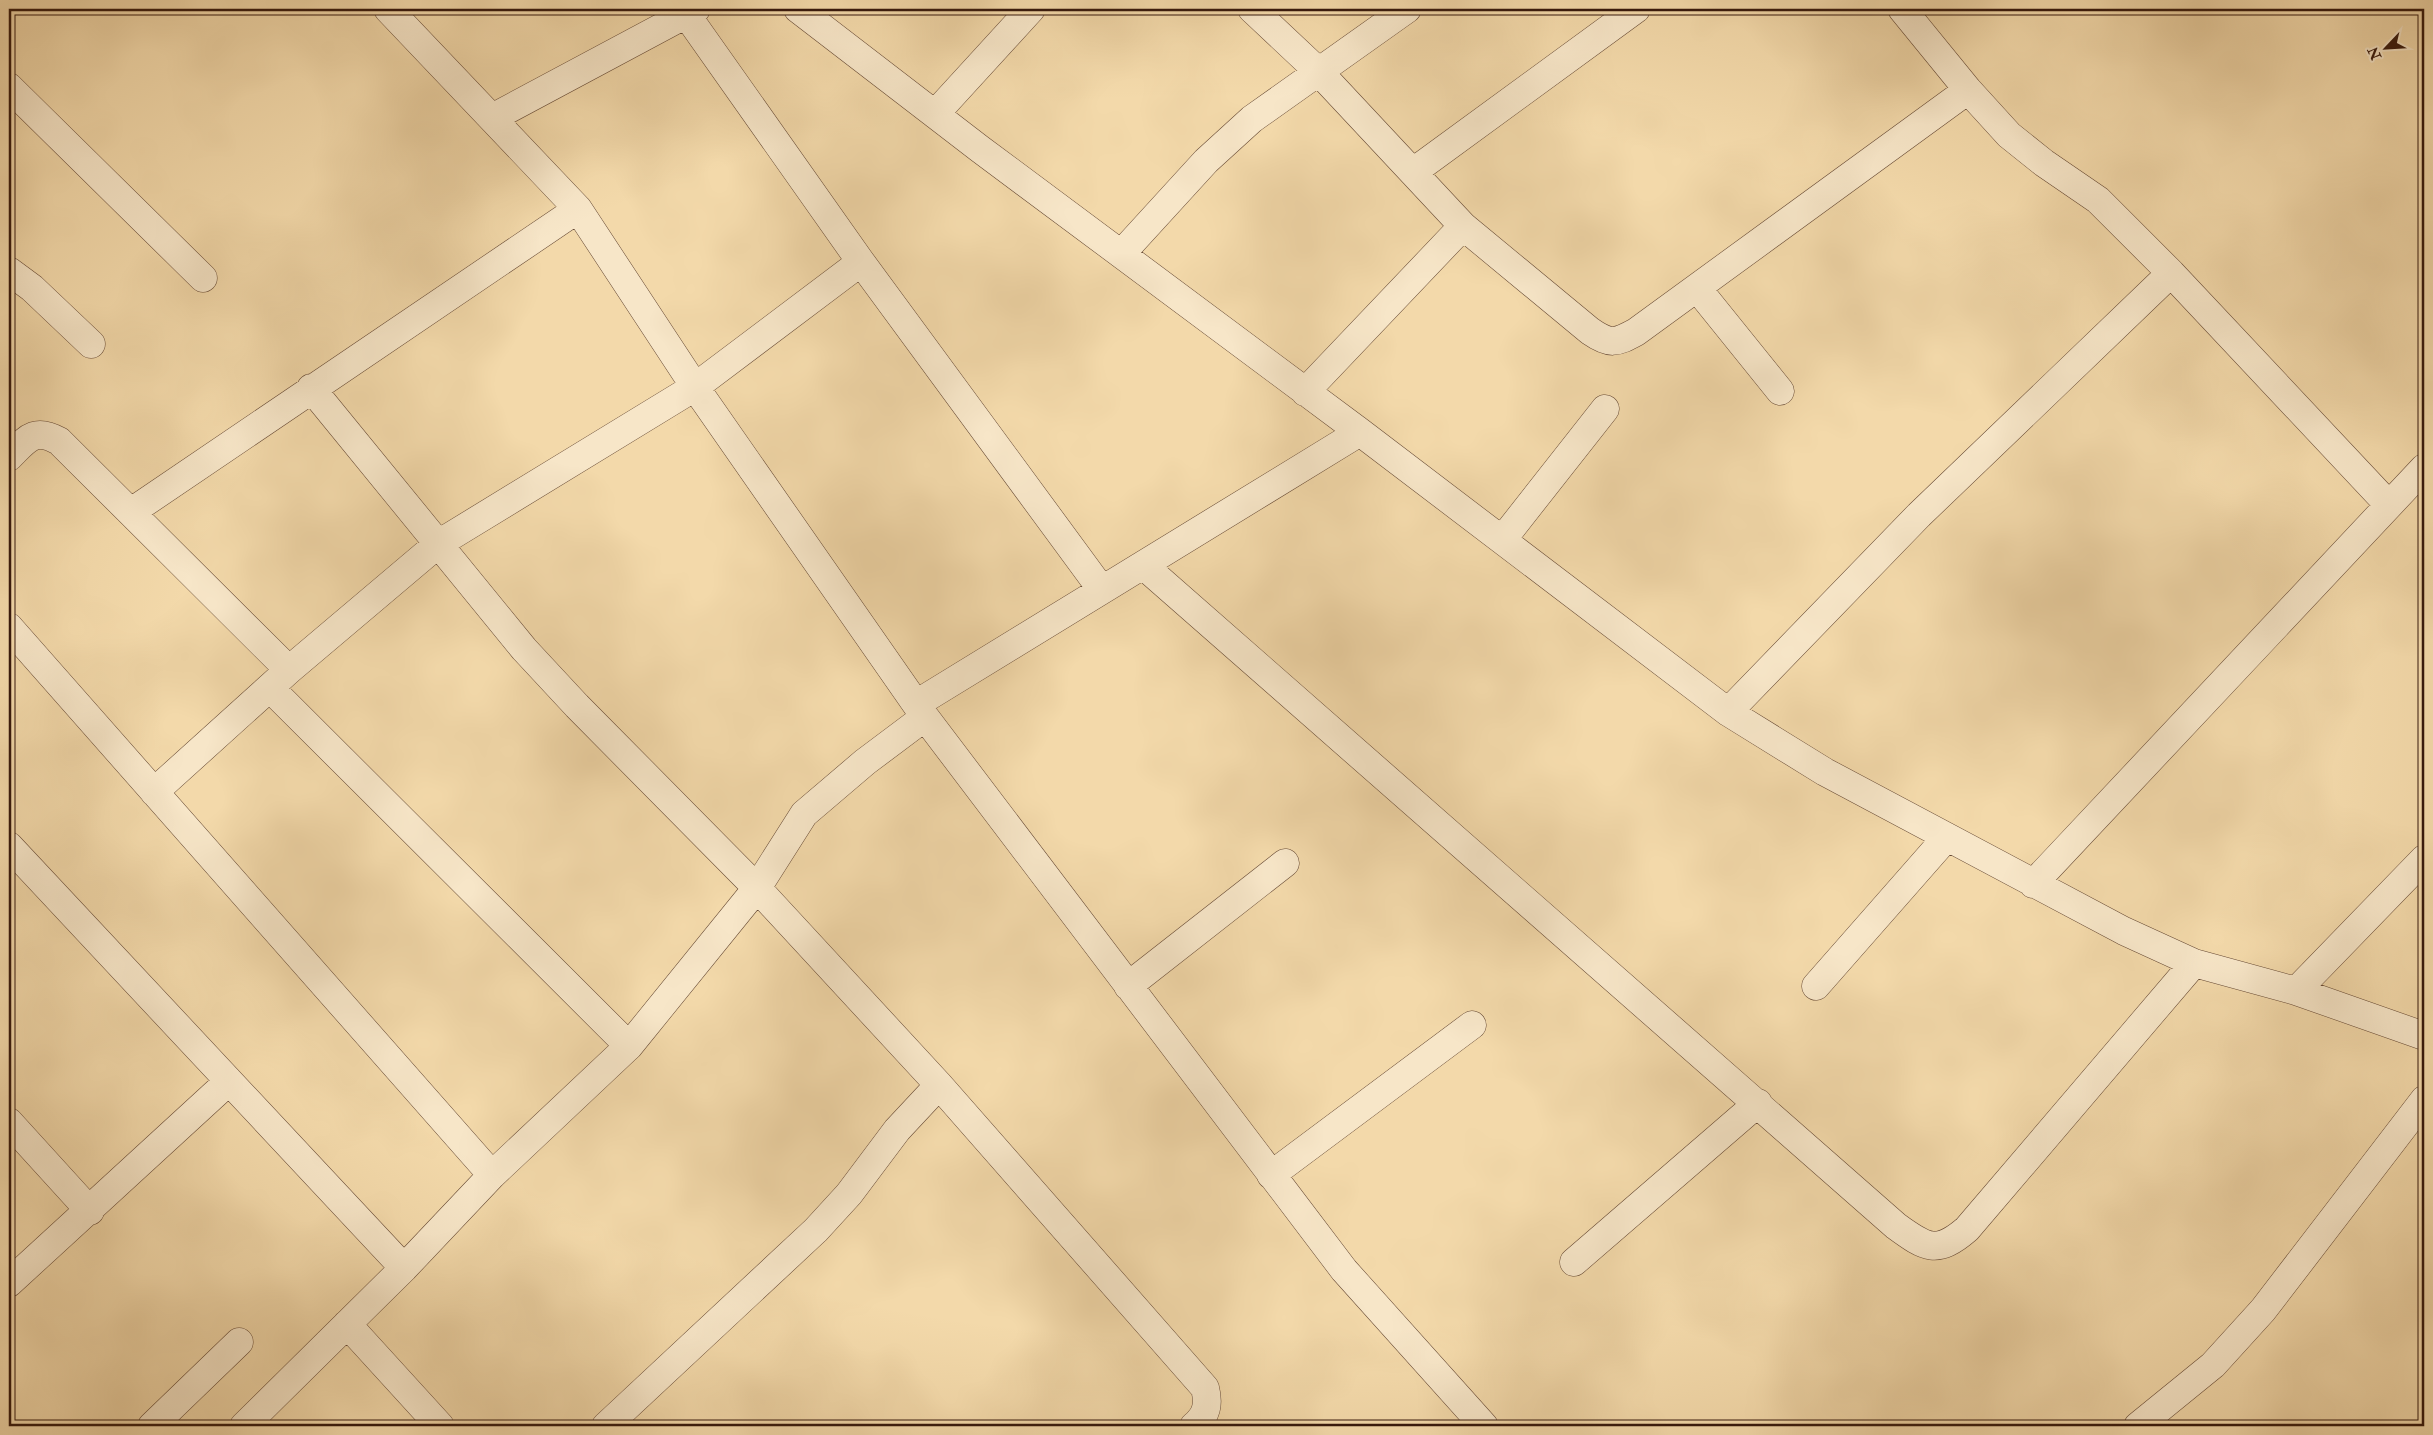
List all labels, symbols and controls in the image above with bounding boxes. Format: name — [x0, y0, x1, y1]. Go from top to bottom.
north arrow — [2360, 22, 2410, 72]
text: N — [2364, 44, 2385, 63]

